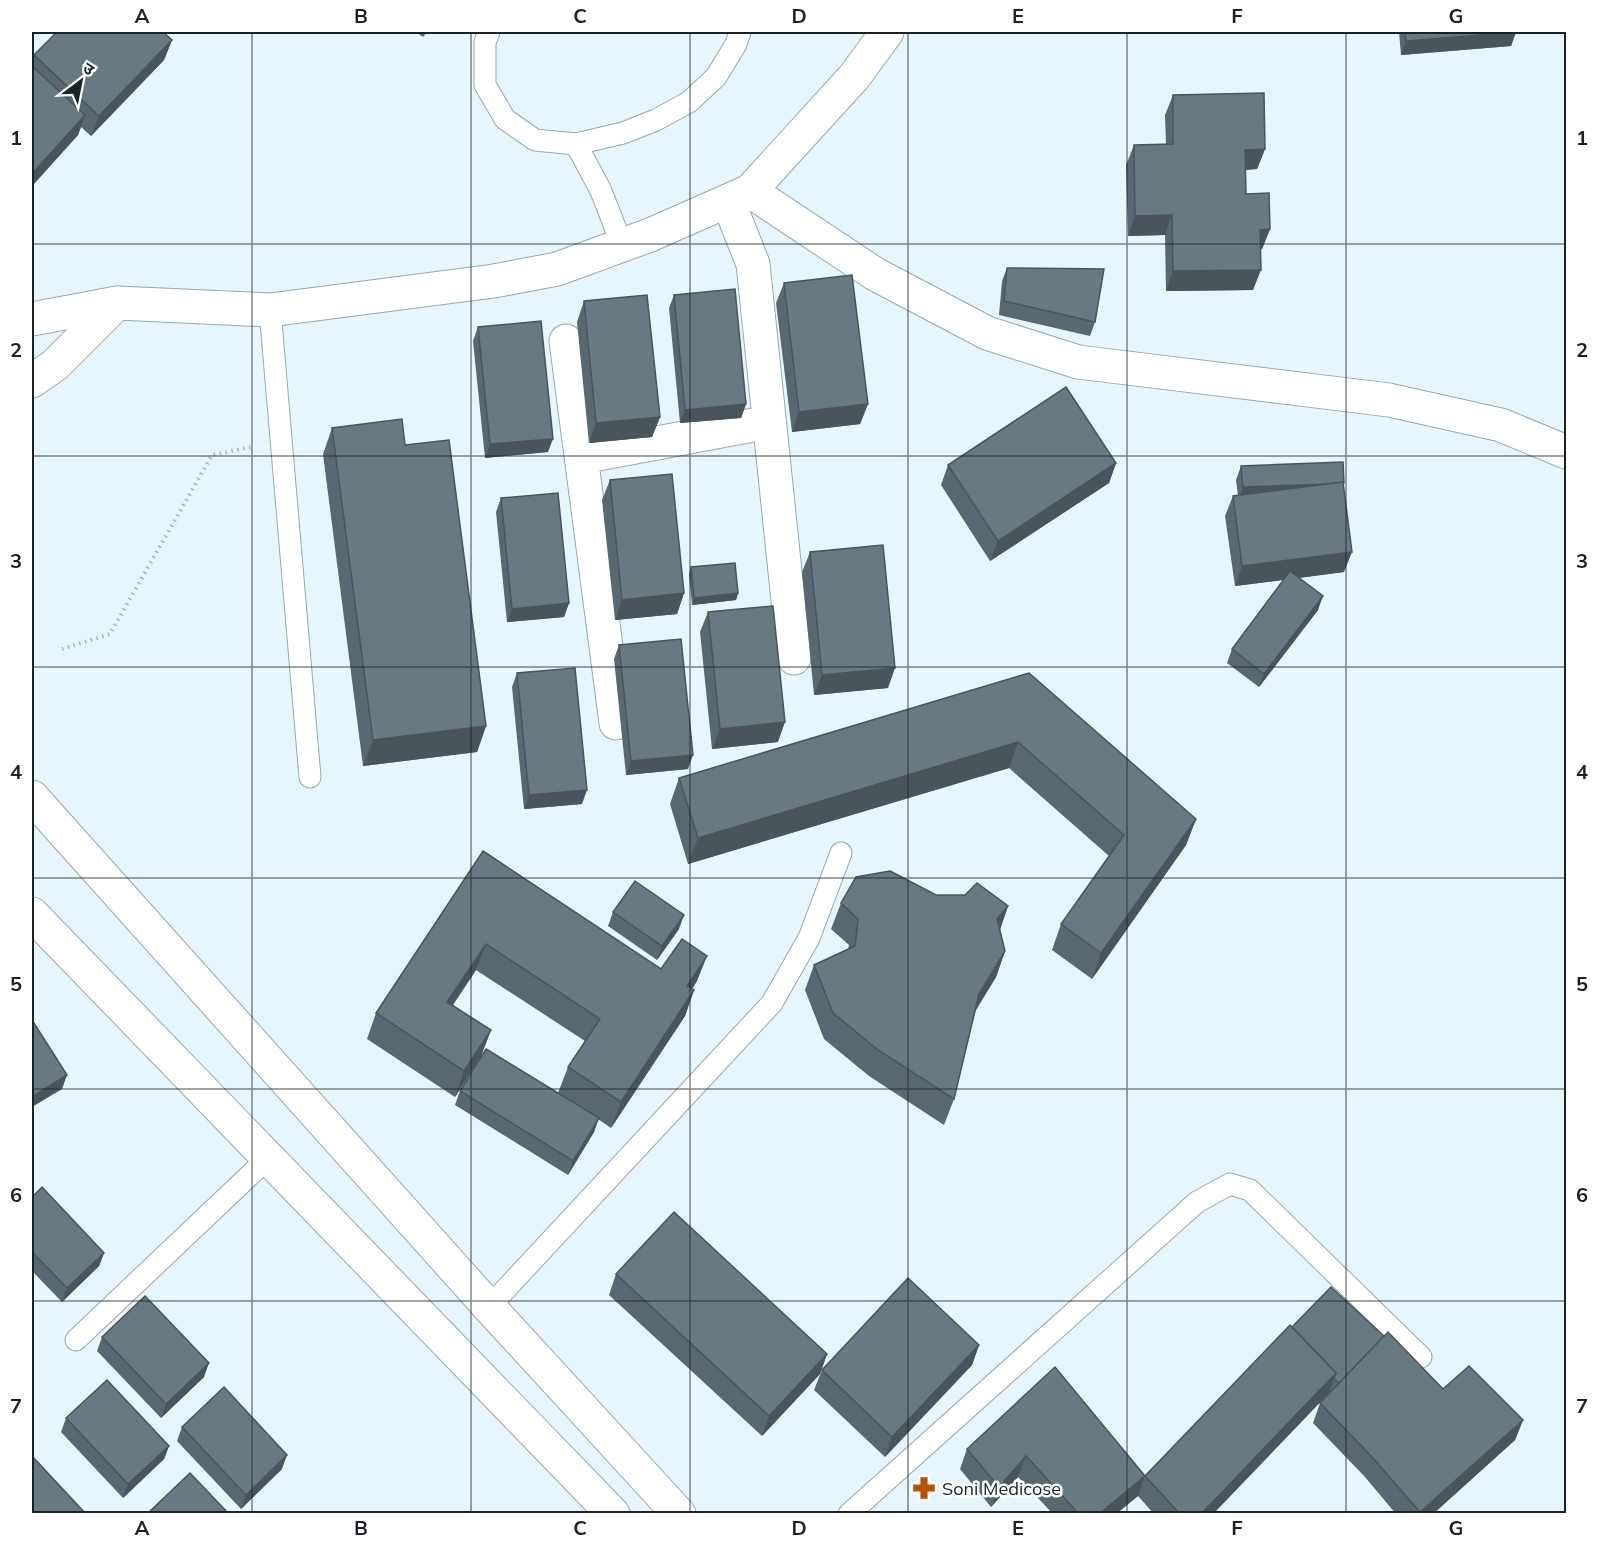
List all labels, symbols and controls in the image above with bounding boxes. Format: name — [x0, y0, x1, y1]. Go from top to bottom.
text: A — [135, 3, 150, 28]
text: B — [354, 3, 368, 28]
text: C — [573, 3, 587, 28]
text: D — [791, 3, 807, 28]
text: E — [1012, 3, 1024, 28]
text: F — [1231, 3, 1243, 28]
text: G — [1449, 3, 1463, 28]
north arrow — [51, 51, 111, 111]
text: उ — [80, 57, 99, 80]
text: 1 — [10, 125, 22, 150]
text: 1 — [1576, 125, 1588, 150]
text: 2 — [10, 337, 22, 362]
text: 2 — [1576, 337, 1588, 362]
text: 3 — [10, 548, 22, 573]
text: 3 — [1576, 548, 1588, 573]
text: 4 — [10, 759, 22, 784]
text: 4 — [1576, 759, 1588, 784]
text: 5 — [10, 971, 22, 996]
text: 5 — [1576, 971, 1588, 996]
text: 6 — [10, 1182, 22, 1207]
text: 6 — [1576, 1182, 1588, 1207]
text: 7 — [10, 1393, 22, 1418]
text: 7 — [1576, 1393, 1588, 1418]
pharmacy icon: Soni Medicose — [911, 1475, 937, 1501]
place label: Soni Medicose — [942, 1477, 1061, 1500]
text: A — [135, 1515, 150, 1540]
text: B — [354, 1515, 368, 1540]
text: C — [573, 1515, 587, 1540]
text: D — [791, 1515, 807, 1540]
text: E — [1012, 1515, 1024, 1540]
text: F — [1231, 1515, 1243, 1540]
text: G — [1449, 1515, 1463, 1540]

